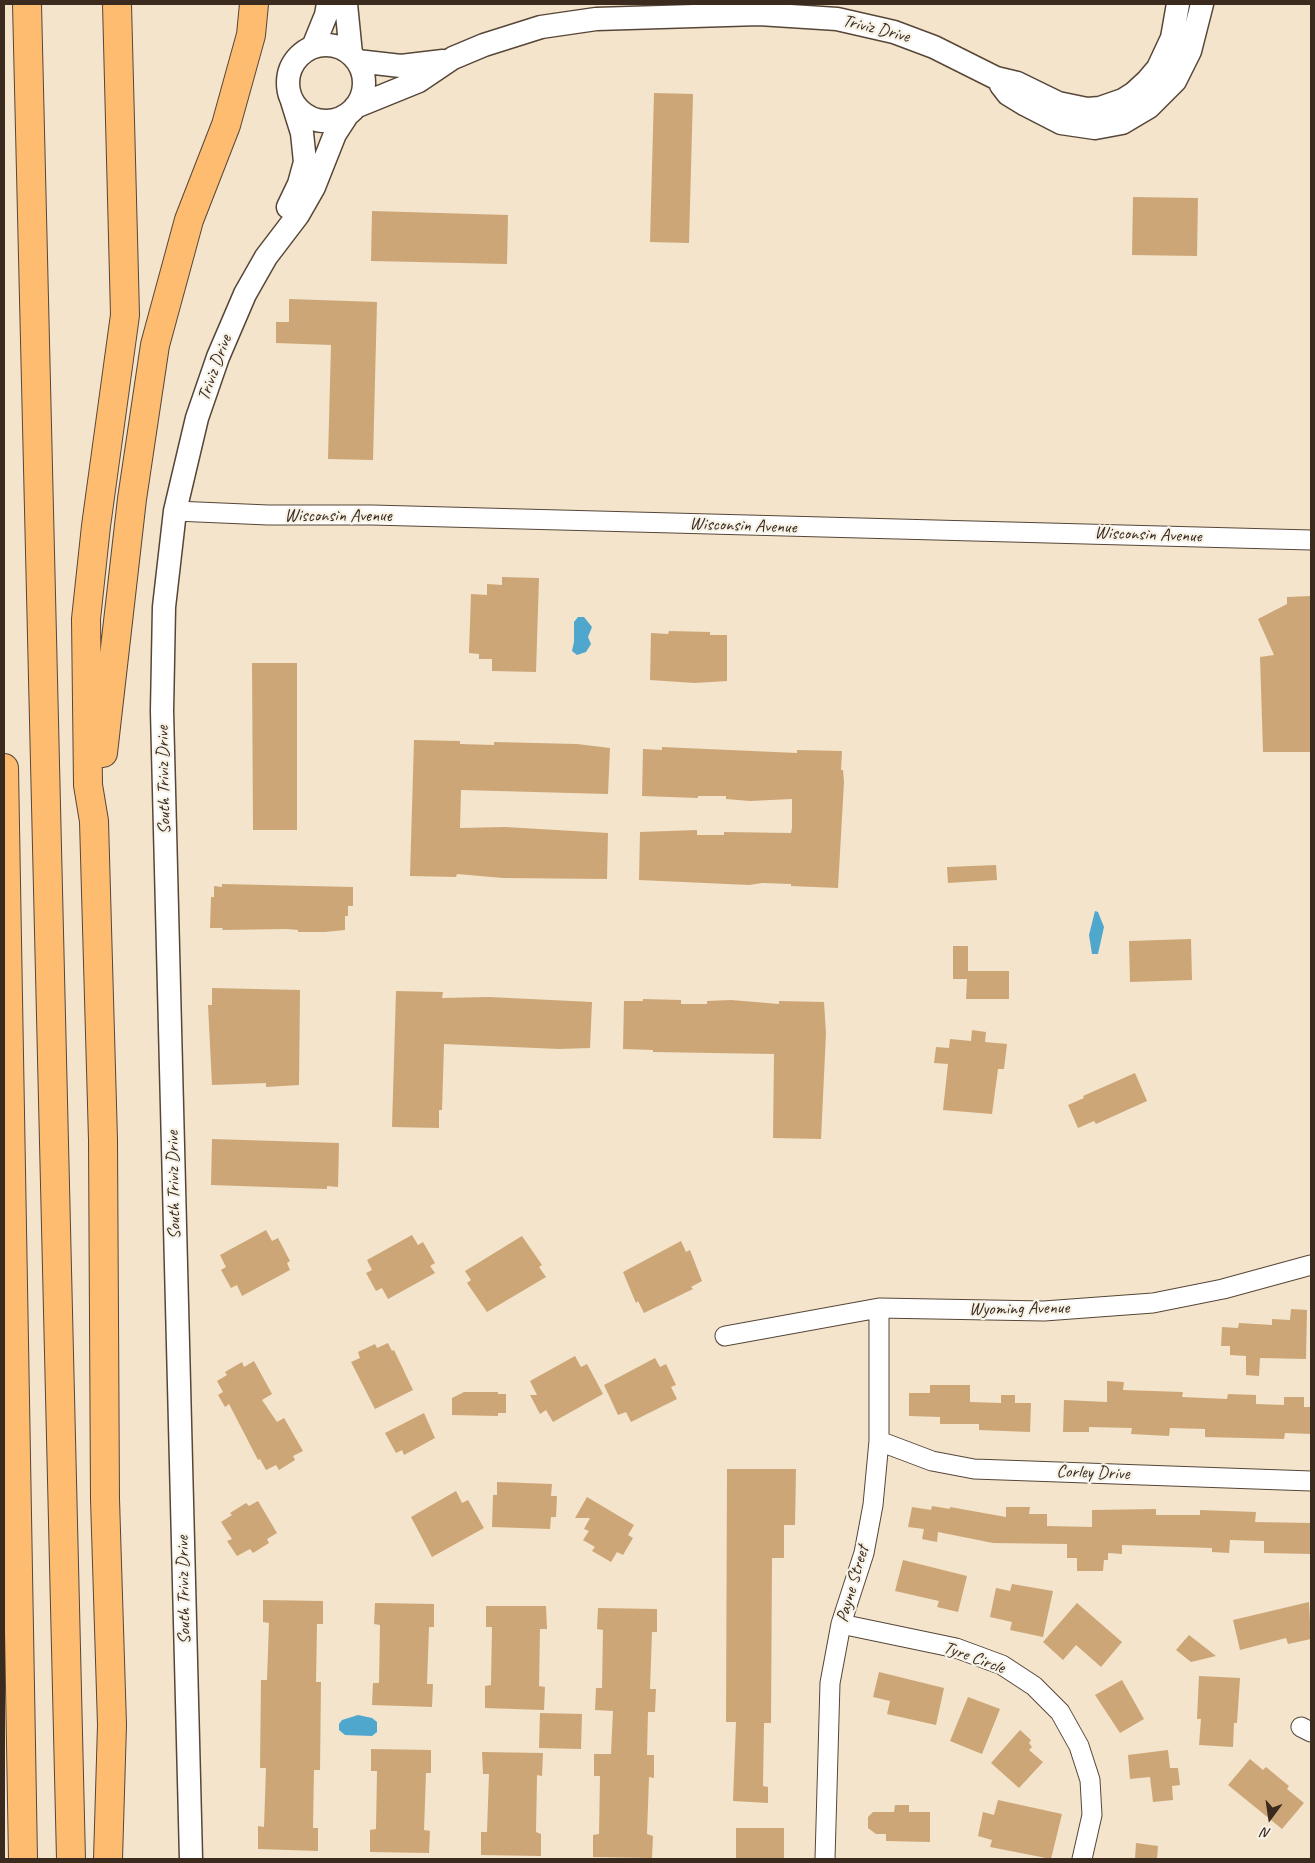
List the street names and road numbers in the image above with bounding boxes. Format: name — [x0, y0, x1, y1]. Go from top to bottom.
street label: Triviz Drive — [840, 10, 912, 48]
street label: Triviz Drive — [193, 332, 237, 404]
street label: Wisconsin Avenue — [284, 505, 392, 527]
street label: Wisconsin Avenue — [689, 513, 797, 539]
street label: Wisconsin Avenue — [1094, 522, 1202, 548]
street label: South Triviz Drive — [152, 726, 176, 834]
street label: South Triviz Drive — [162, 1131, 186, 1239]
street label: Wyoming Avenue — [969, 1297, 1069, 1321]
street label: Corley Drive — [1056, 1461, 1130, 1485]
street label: South Triviz Drive — [172, 1536, 196, 1644]
street label: Payne Street — [832, 1543, 874, 1625]
street label: Tyre Circle — [940, 1637, 1008, 1679]

